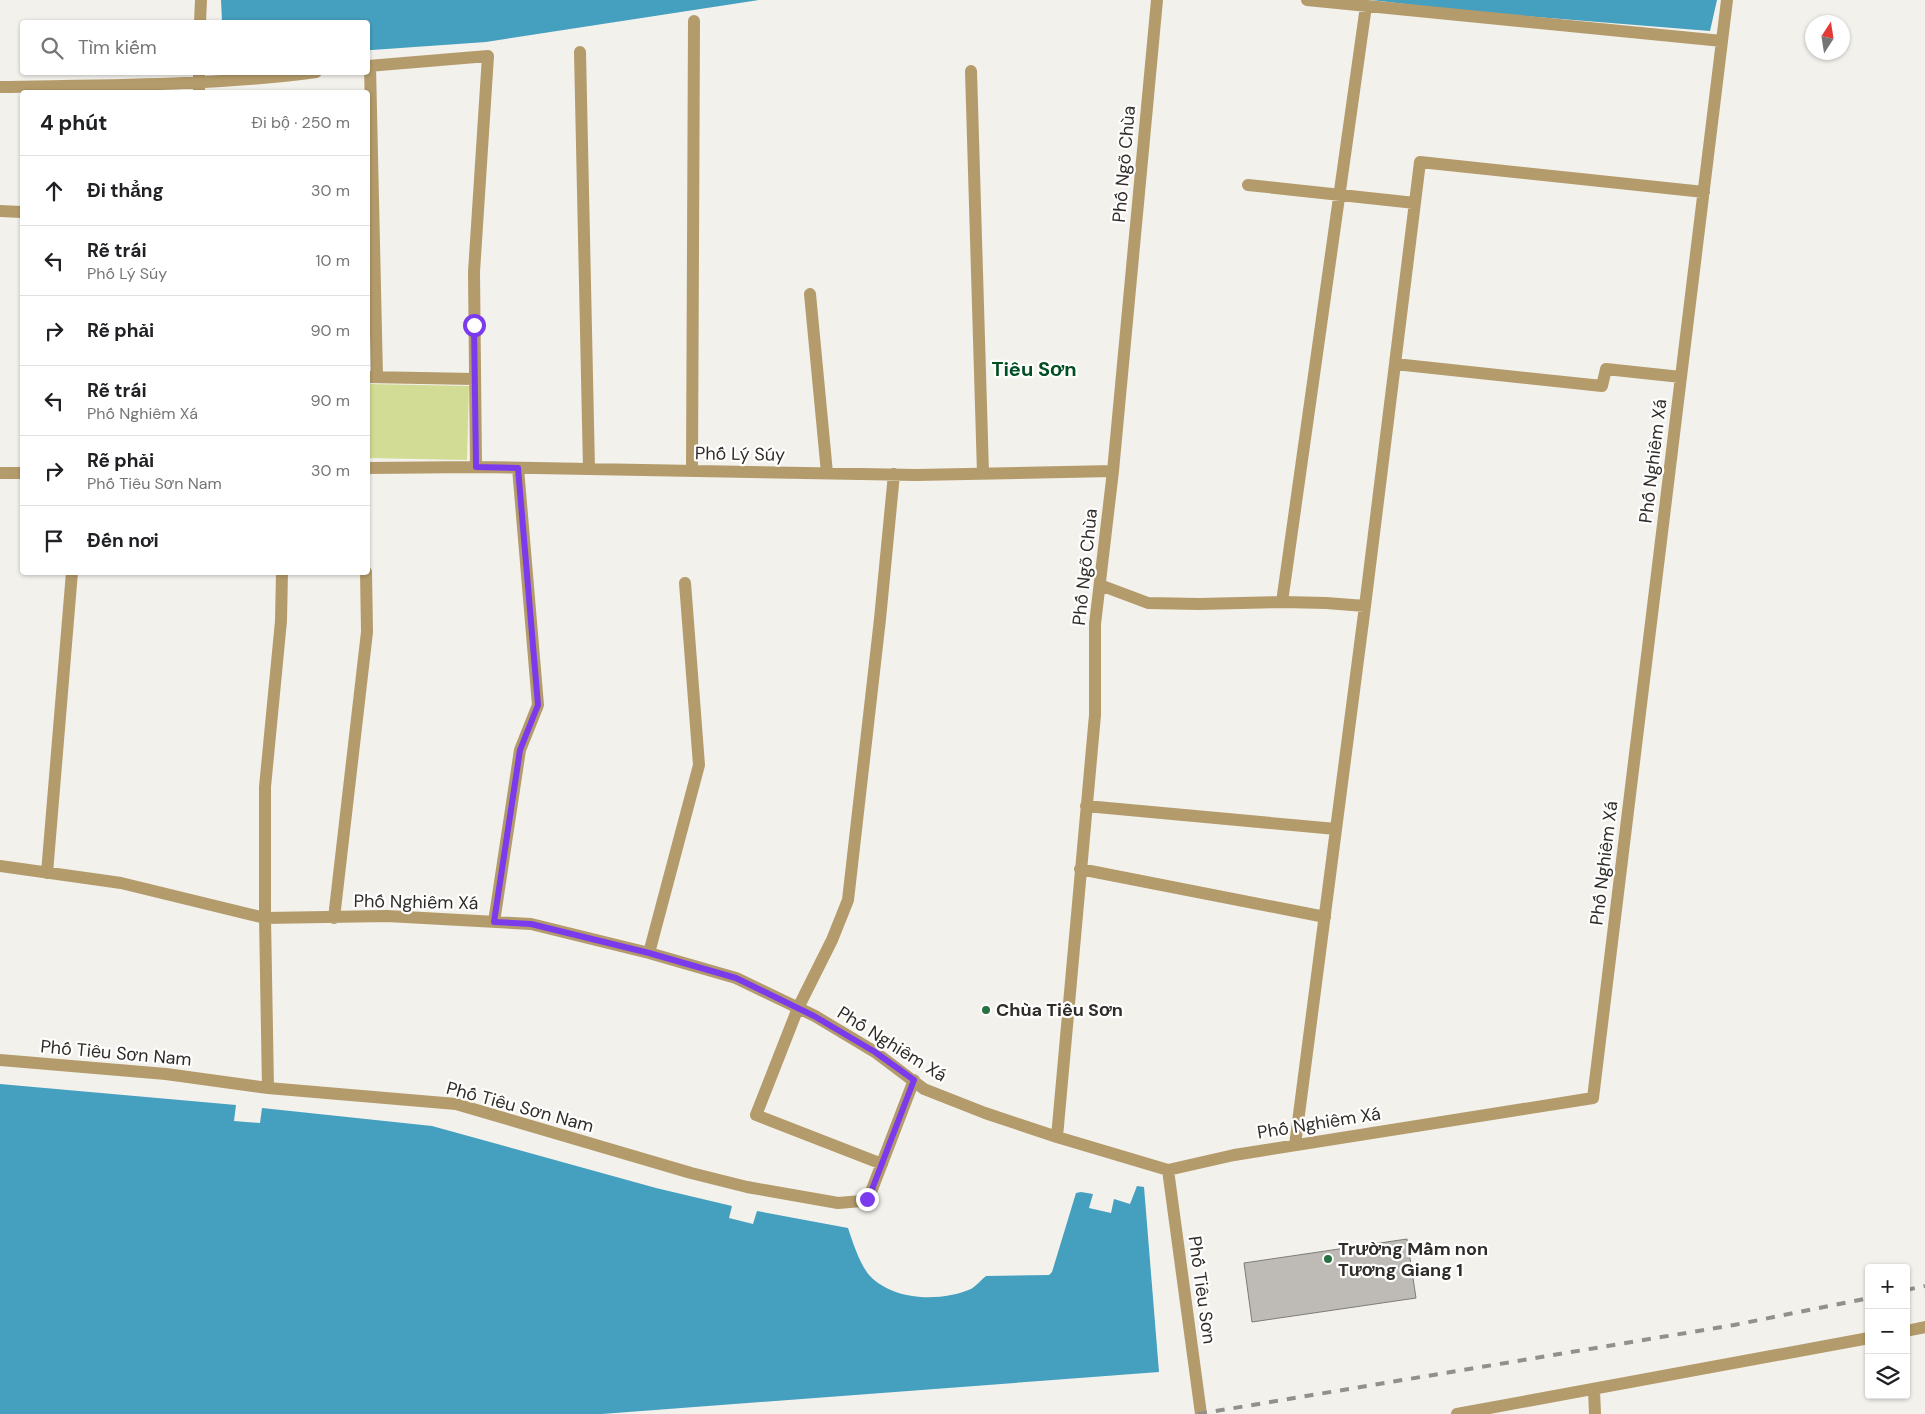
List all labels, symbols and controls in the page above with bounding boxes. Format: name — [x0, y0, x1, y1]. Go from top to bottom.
north arrow — [1805, 15, 1850, 60]
search box — [20, 20, 370, 75]
icon: search — [38, 34, 66, 62]
text: Tìm kiếm — [78, 35, 157, 60]
street label: Phố Ngõ Chùa — [1107, 105, 1141, 223]
text: 4 phút — [40, 109, 107, 137]
text: Đi bộ · 250 m — [252, 112, 350, 133]
icon: ahead — [40, 177, 68, 205]
text: Đi thẳng — [87, 178, 164, 203]
text: 30 m — [311, 180, 350, 201]
text: Rẽ trái — [87, 238, 147, 263]
icon: left — [40, 247, 68, 275]
text: 10 m — [316, 250, 350, 271]
text: Phố Lý Súy — [87, 263, 167, 284]
route start — [463, 314, 486, 337]
icon: right — [40, 317, 68, 345]
text: Rẽ phải — [87, 318, 154, 343]
text: 90 m — [310, 320, 350, 341]
district label: Tiêu Sơn — [991, 356, 1077, 382]
text: Rẽ trái — [87, 378, 147, 403]
icon: left — [40, 387, 68, 415]
text: 90 m — [310, 390, 350, 411]
street label: Phố Nghiêm Xá — [1633, 398, 1673, 524]
text: Phố Nghiêm Xá — [87, 403, 198, 424]
street label: Phố Lý Súy — [695, 441, 785, 467]
text: Rẽ phải — [87, 448, 154, 473]
icon: right — [40, 457, 68, 485]
text: 30 m — [311, 460, 350, 481]
text: Phố Tiêu Sơn Nam — [87, 473, 222, 494]
street label: Phố Ngõ Chùa — [1067, 507, 1103, 627]
icon: arrive — [40, 527, 68, 555]
text: Đến nơi — [87, 528, 159, 553]
street label: Phố Nghiêm Xá — [1584, 800, 1624, 926]
street label: Phố Nghiêm Xá — [353, 889, 479, 915]
place label: Chùa Tiêu Sơn — [996, 998, 1123, 1022]
street label: Phố Nghiêm Xá — [833, 1001, 951, 1087]
marker: Chùa Tiêu Sơn — [980, 1004, 992, 1016]
street label: Phố Tiêu Sơn Nam — [39, 1034, 193, 1072]
street label: Phố Tiêu Sơn Nam — [444, 1076, 596, 1138]
street label: Phố Nghiêm Xá — [1256, 1101, 1382, 1145]
route end — [856, 1188, 879, 1211]
street label: Phố Tiêu Sơn — [1183, 1235, 1221, 1345]
place label: Trường Mầm non Tương Giang 1 — [1338, 1237, 1488, 1282]
marker: Trường Mầm non Tương Giang 1 — [1322, 1253, 1334, 1265]
map controls — [1865, 1264, 1910, 1399]
button: + — [1865, 1264, 1910, 1309]
button: − — [1865, 1309, 1910, 1354]
button: layers — [1865, 1354, 1910, 1399]

